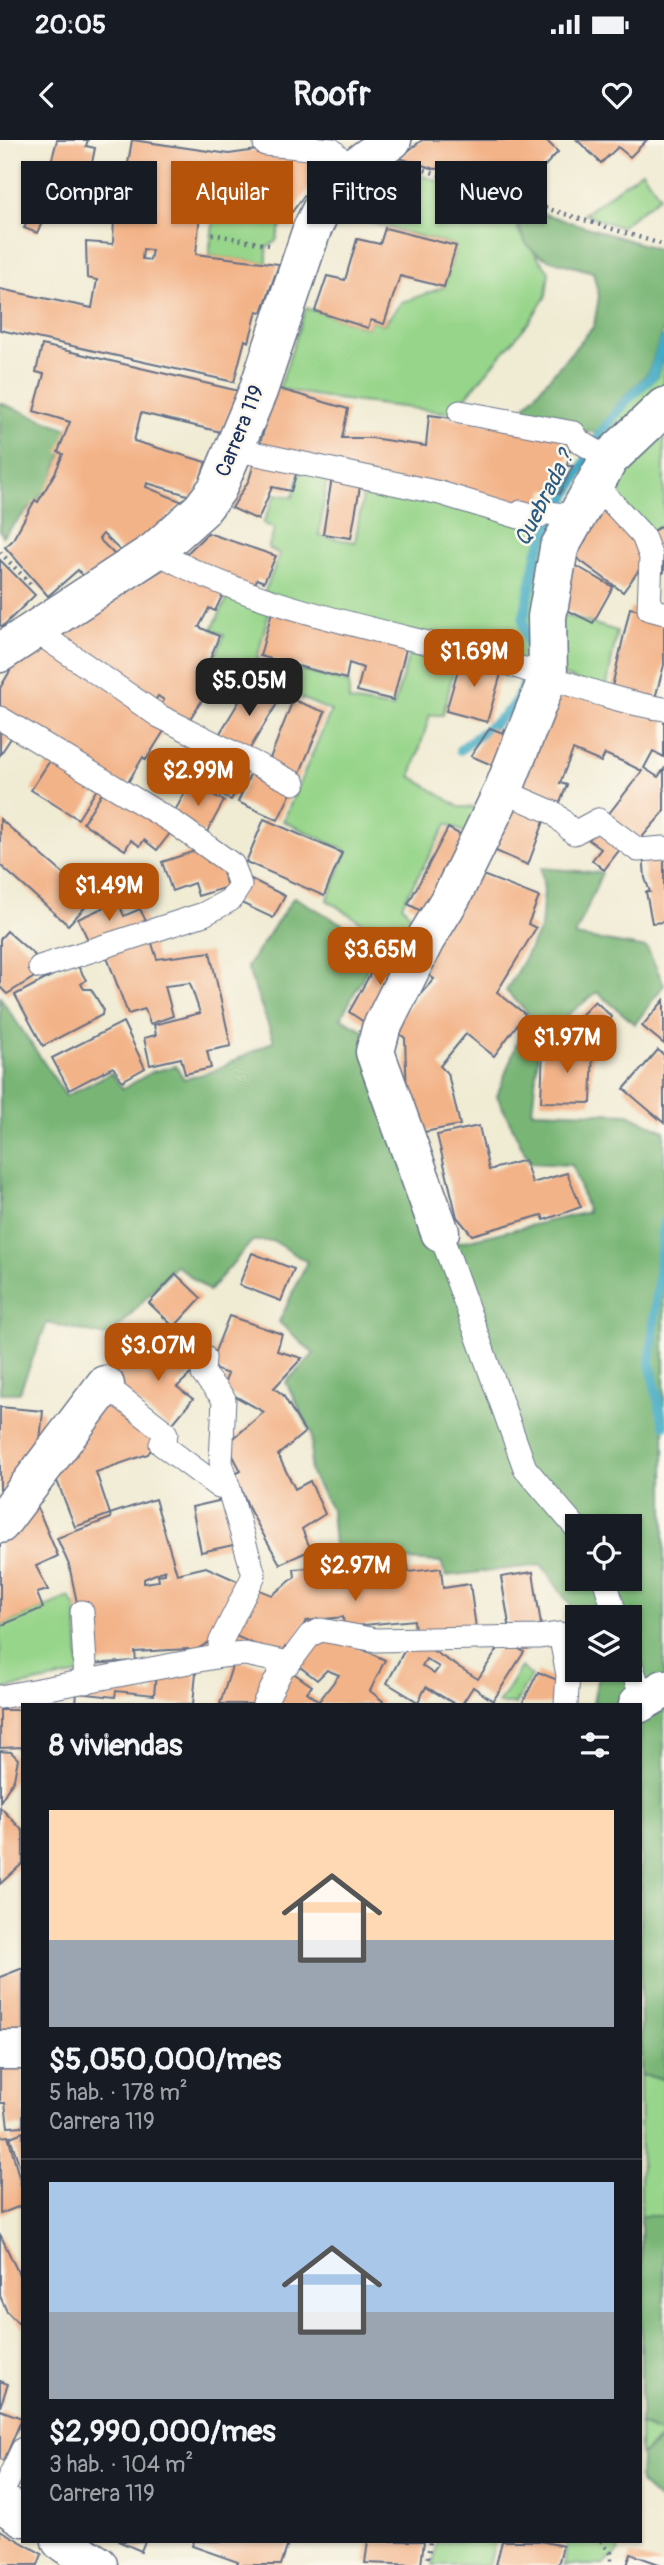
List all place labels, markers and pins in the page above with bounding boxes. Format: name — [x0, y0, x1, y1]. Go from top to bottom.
pin: $1.69M — [417, 630, 531, 689]
pin: $5.05M — [192, 658, 306, 718]
pin: $2.99M — [141, 748, 255, 808]
pin: $1.49M — [52, 864, 166, 923]
pin: $3.65M — [323, 928, 437, 987]
pin: $1.97M — [510, 1016, 624, 1075]
pin: $3.07M — [101, 1324, 215, 1383]
pin: $2.97M — [298, 1544, 412, 1603]

